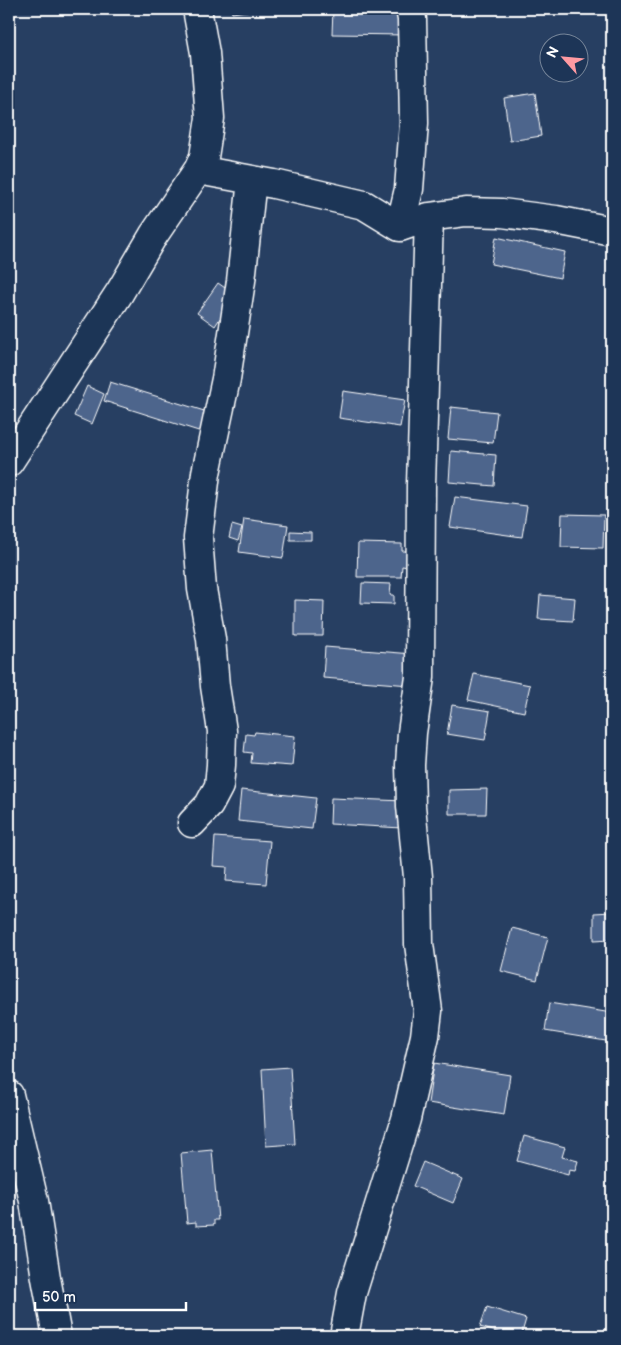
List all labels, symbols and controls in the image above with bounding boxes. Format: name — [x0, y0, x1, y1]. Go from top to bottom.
north arrow — [538, 32, 588, 82]
text: N — [543, 44, 563, 61]
scale bar — [35, 1280, 186, 1312]
text: 50 m — [42, 1288, 76, 1307]

